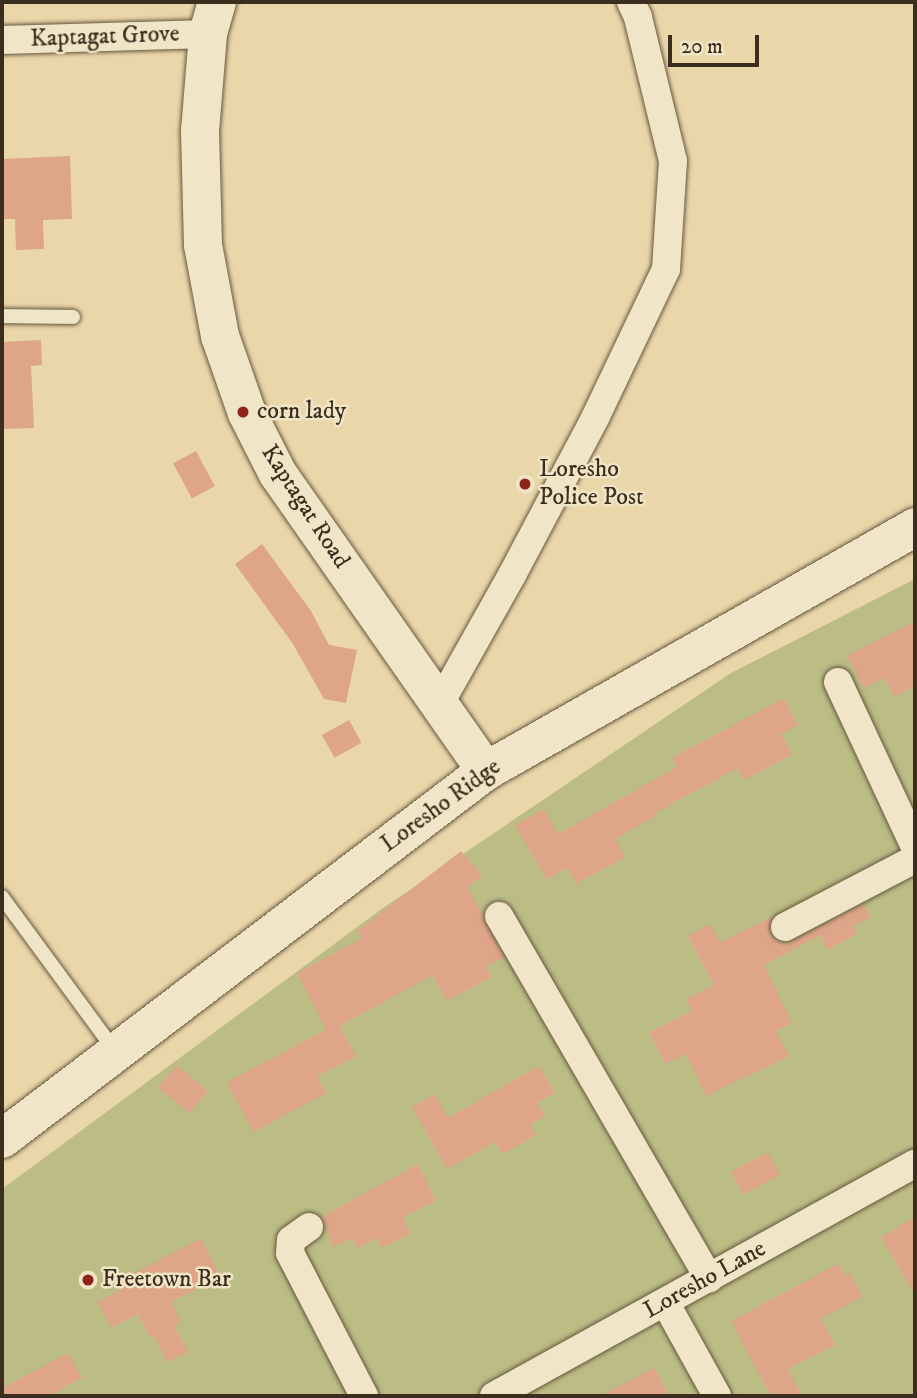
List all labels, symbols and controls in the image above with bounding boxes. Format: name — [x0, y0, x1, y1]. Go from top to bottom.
street label: Kaptagat Grove — [30, 20, 180, 54]
scale bar — [672, 21, 763, 65]
text: 20 m — [681, 34, 723, 60]
place label: corn lady — [257, 398, 346, 426]
marker: corn lady — [235, 404, 251, 420]
street label: Kaptagat Road — [254, 440, 356, 574]
place label: Loresho Police Post — [539, 456, 644, 512]
marker: Loresho Police Post — [517, 476, 533, 492]
street label: Loresho Ridge — [376, 753, 506, 859]
street label: Loresho Lane — [639, 1235, 771, 1325]
place label: Freetown Bar — [102, 1266, 231, 1294]
marker: Freetown Bar — [80, 1272, 96, 1288]

